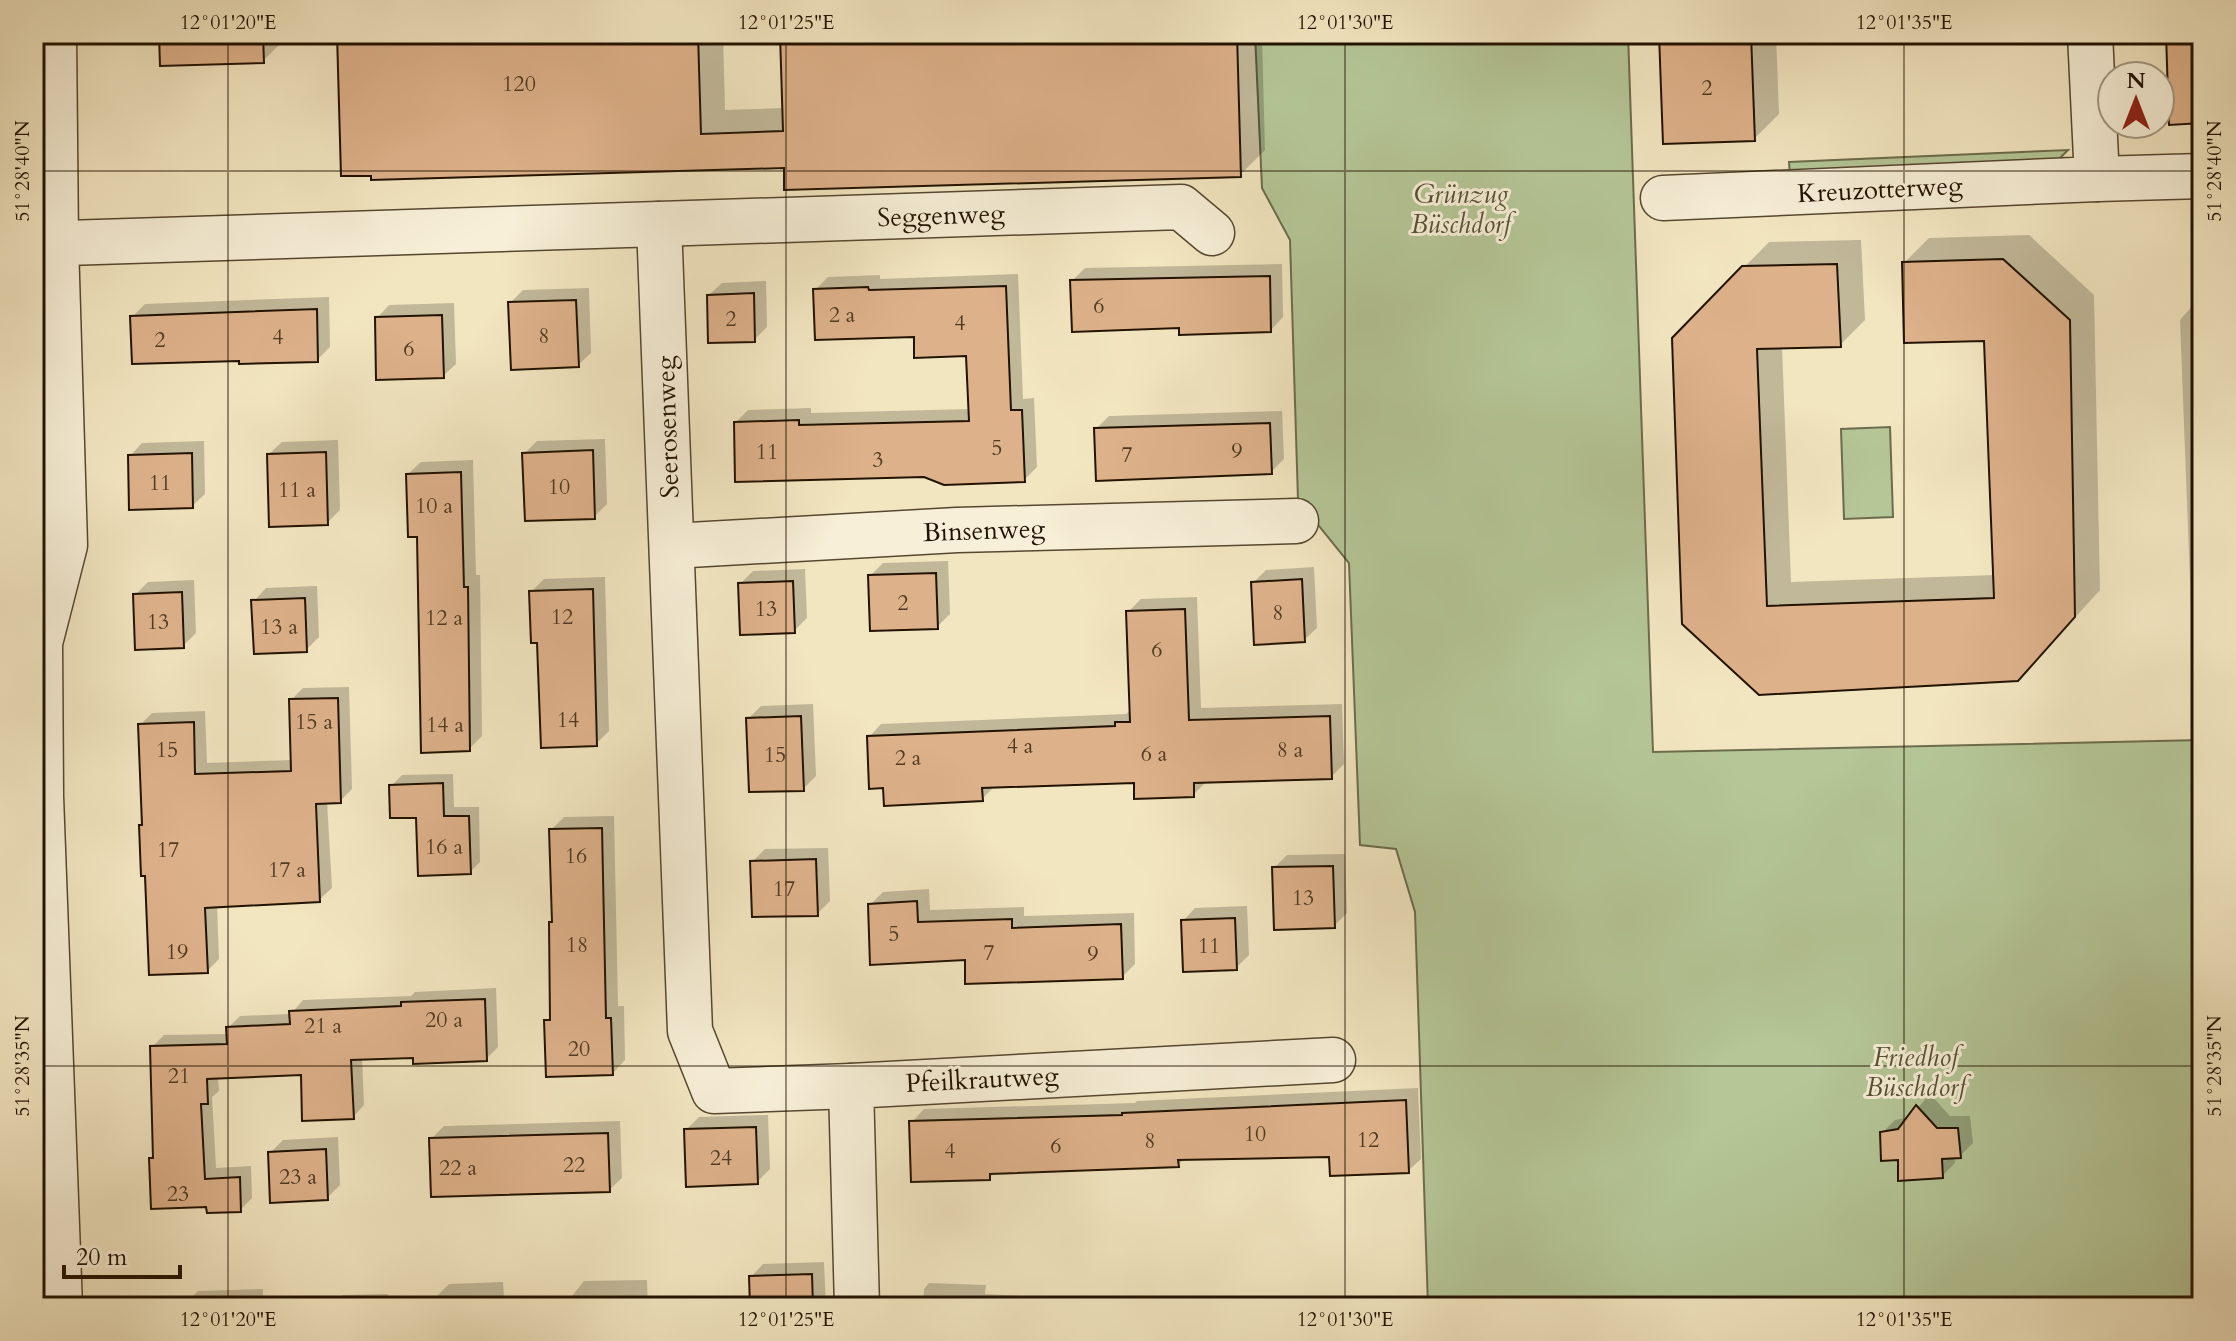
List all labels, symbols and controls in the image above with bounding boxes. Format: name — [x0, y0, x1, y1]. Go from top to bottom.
text: 12°01'20"E — [180, 9, 276, 36]
text: 12°01'25"E — [738, 9, 834, 36]
text: 12°01'30"E — [1297, 9, 1393, 36]
text: 12°01'35"E — [1856, 9, 1952, 36]
north arrow — [2096, 60, 2176, 140]
text: N — [2126, 66, 2146, 96]
house number: 120 — [502, 69, 536, 99]
house number: 2 — [1701, 73, 1713, 103]
text: 51°28'40"N — [9, 120, 36, 222]
text: 51°28'40"N — [2201, 120, 2228, 222]
street label: Kreuzotterweg — [1796, 168, 1964, 211]
park label: Grünzug Büschdorf — [1411, 177, 1517, 242]
street label: Seggenweg — [877, 196, 1006, 235]
house number: 6 — [1093, 291, 1105, 321]
house number: 2 a — [829, 300, 856, 330]
house number: 2 — [725, 304, 737, 334]
house number: 4 — [954, 308, 966, 338]
house number: 8 — [538, 321, 550, 351]
house number: 4 — [272, 322, 284, 352]
house number: 2 — [154, 325, 166, 355]
house number: 6 — [403, 334, 415, 364]
street label: Seerosenweg — [648, 355, 687, 499]
house number: 5 — [991, 433, 1003, 463]
house number: 9 — [1231, 436, 1243, 466]
house number: 11 — [756, 437, 778, 467]
house number: 7 — [1121, 440, 1133, 470]
house number: 3 — [872, 445, 884, 475]
house number: 11 — [149, 468, 171, 498]
house number: 10 — [548, 472, 570, 502]
house number: 11 a — [278, 475, 316, 505]
house number: 10 a — [415, 491, 453, 521]
street label: Binsenweg — [922, 511, 1046, 550]
house number: 2 — [897, 588, 909, 618]
house number: 13 — [755, 594, 777, 624]
house number: 8 — [1272, 598, 1284, 628]
house number: 12 — [551, 602, 573, 632]
house number: 12 a — [425, 603, 463, 633]
house number: 13 — [147, 607, 169, 637]
house number: 13 a — [260, 612, 298, 642]
house number: 6 — [1151, 635, 1163, 665]
house number: 14 — [557, 705, 579, 735]
house number: 15 a — [295, 707, 333, 737]
house number: 14 a — [426, 710, 464, 740]
house number: 4 a — [1007, 731, 1034, 761]
house number: 15 — [156, 735, 178, 765]
house number: 8 a — [1277, 735, 1304, 765]
house number: 6 a — [1141, 739, 1168, 769]
house number: 15 — [764, 740, 786, 770]
house number: 2 a — [895, 743, 922, 773]
house number: 16 a — [425, 832, 463, 862]
house number: 17 — [157, 835, 179, 865]
house number: 16 — [565, 841, 587, 871]
house number: 17 a — [268, 855, 306, 885]
house number: 17 — [773, 874, 795, 904]
house number: 13 — [1292, 883, 1314, 913]
house number: 5 — [888, 919, 900, 949]
house number: 18 — [566, 930, 588, 960]
house number: 11 — [1198, 931, 1220, 961]
house number: 19 — [166, 937, 188, 967]
house number: 7 — [983, 938, 995, 968]
house number: 9 — [1087, 939, 1099, 969]
house number: 20 a — [425, 1005, 463, 1035]
house number: 21 a — [304, 1011, 342, 1041]
text: 51°28'35"N — [9, 1015, 36, 1117]
text: 51°28'35"N — [2201, 1015, 2228, 1117]
house number: 20 — [568, 1034, 590, 1064]
park label: Friedhof Büschdorf — [1866, 1040, 1972, 1105]
street label: Pfeilkrautweg — [905, 1058, 1060, 1101]
house number: 21 — [168, 1061, 190, 1091]
house number: 10 — [1244, 1119, 1266, 1149]
house number: 12 — [1357, 1125, 1379, 1155]
house number: 8 — [1144, 1126, 1156, 1156]
house number: 6 — [1050, 1131, 1062, 1161]
house number: 4 — [944, 1136, 956, 1166]
house number: 24 — [710, 1143, 732, 1173]
house number: 22 — [563, 1150, 585, 1180]
house number: 22 a — [439, 1153, 477, 1183]
house number: 23 a — [279, 1162, 317, 1192]
house number: 23 — [167, 1179, 189, 1209]
scale bar — [64, 1229, 180, 1279]
text: 20 m — [76, 1241, 128, 1274]
text: 12°01'20"E — [180, 1306, 276, 1333]
text: 12°01'25"E — [738, 1306, 834, 1333]
text: 12°01'30"E — [1297, 1306, 1393, 1333]
text: 12°01'35"E — [1856, 1306, 1952, 1333]

